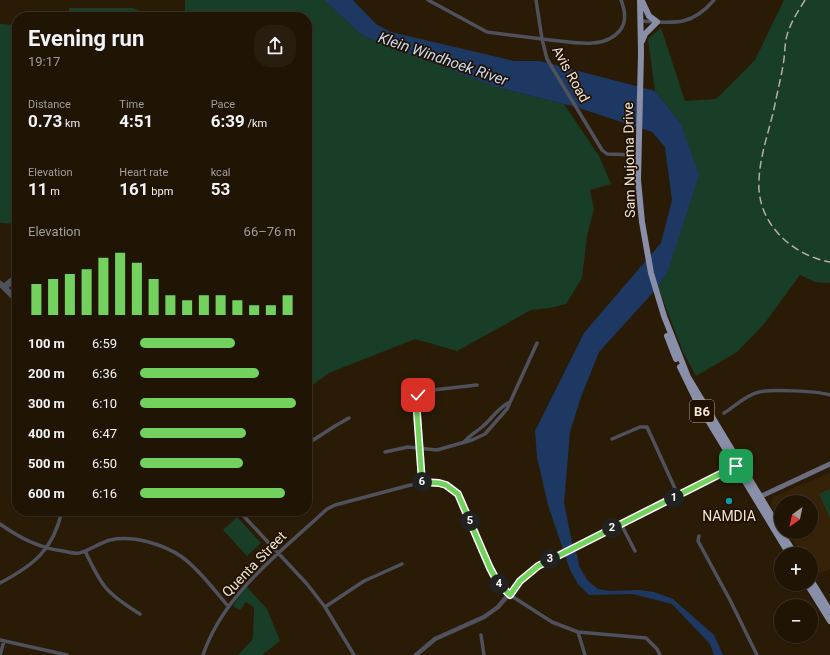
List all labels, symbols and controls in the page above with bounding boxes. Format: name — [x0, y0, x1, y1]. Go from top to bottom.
button: share — [254, 25, 296, 67]
text: Evening run — [28, 26, 144, 51]
water label: Klein Windhoek River — [376, 28, 511, 90]
street label: Avis Road — [549, 43, 593, 105]
text: 19:17 — [28, 54, 60, 69]
text: Distance — [28, 98, 71, 111]
text: Time — [119, 98, 144, 111]
text: Pace — [211, 98, 235, 111]
street label: Sam Nujoma Drive — [620, 102, 638, 218]
text: 0.73 — [28, 111, 62, 131]
text: 4:51 — [119, 111, 153, 131]
text: 6:39 — [211, 111, 245, 131]
text: km — [62, 117, 80, 130]
text: /km — [245, 117, 267, 130]
text: Elevation — [28, 166, 73, 179]
text: Heart rate — [119, 166, 168, 179]
text: kcal — [211, 166, 231, 179]
text: 11 — [28, 179, 48, 199]
text: 161 — [119, 179, 149, 199]
text: 53 — [211, 179, 230, 199]
text: m — [48, 185, 60, 198]
text: bpm — [149, 185, 173, 198]
text: Elevation — [28, 224, 81, 239]
text: 66–76 m — [244, 224, 296, 239]
text: 100 m — [28, 336, 65, 351]
text: 6:59 — [92, 336, 117, 351]
text: 200 m — [28, 366, 65, 381]
text: 6:36 — [92, 366, 117, 381]
pin — [401, 378, 435, 412]
icon: check — [407, 384, 429, 406]
text: 300 m — [28, 396, 65, 411]
text: 6:10 — [92, 396, 117, 411]
road number: B6 — [690, 400, 714, 422]
text: 400 m — [28, 426, 65, 441]
text: 6:47 — [92, 426, 117, 441]
pin — [719, 449, 753, 483]
icon: arrive — [725, 455, 747, 477]
text: 500 m — [28, 456, 65, 471]
text: 6:50 — [92, 456, 117, 471]
pin: 6 — [412, 472, 432, 492]
text: 6 — [419, 475, 425, 488]
text: 600 m — [28, 486, 65, 501]
text: 6:16 — [92, 486, 117, 501]
pin: 1 — [664, 488, 684, 508]
text: 1 — [671, 491, 677, 504]
north arrow — [774, 495, 818, 539]
map controls — [774, 495, 818, 643]
marker: NAMDIA — [724, 496, 734, 506]
place label: NAMDIA — [702, 508, 756, 524]
pin: 5 — [460, 511, 480, 531]
text: 5 — [467, 514, 473, 527]
pin: 2 — [602, 518, 622, 538]
text: 2 — [609, 521, 615, 534]
street label: Quenta Street — [219, 528, 290, 600]
button: + — [774, 547, 818, 591]
pin: 3 — [540, 549, 560, 569]
text: 3 — [547, 552, 553, 565]
pin: 4 — [489, 574, 509, 594]
text: 4 — [496, 577, 502, 590]
button: − — [774, 599, 818, 643]

